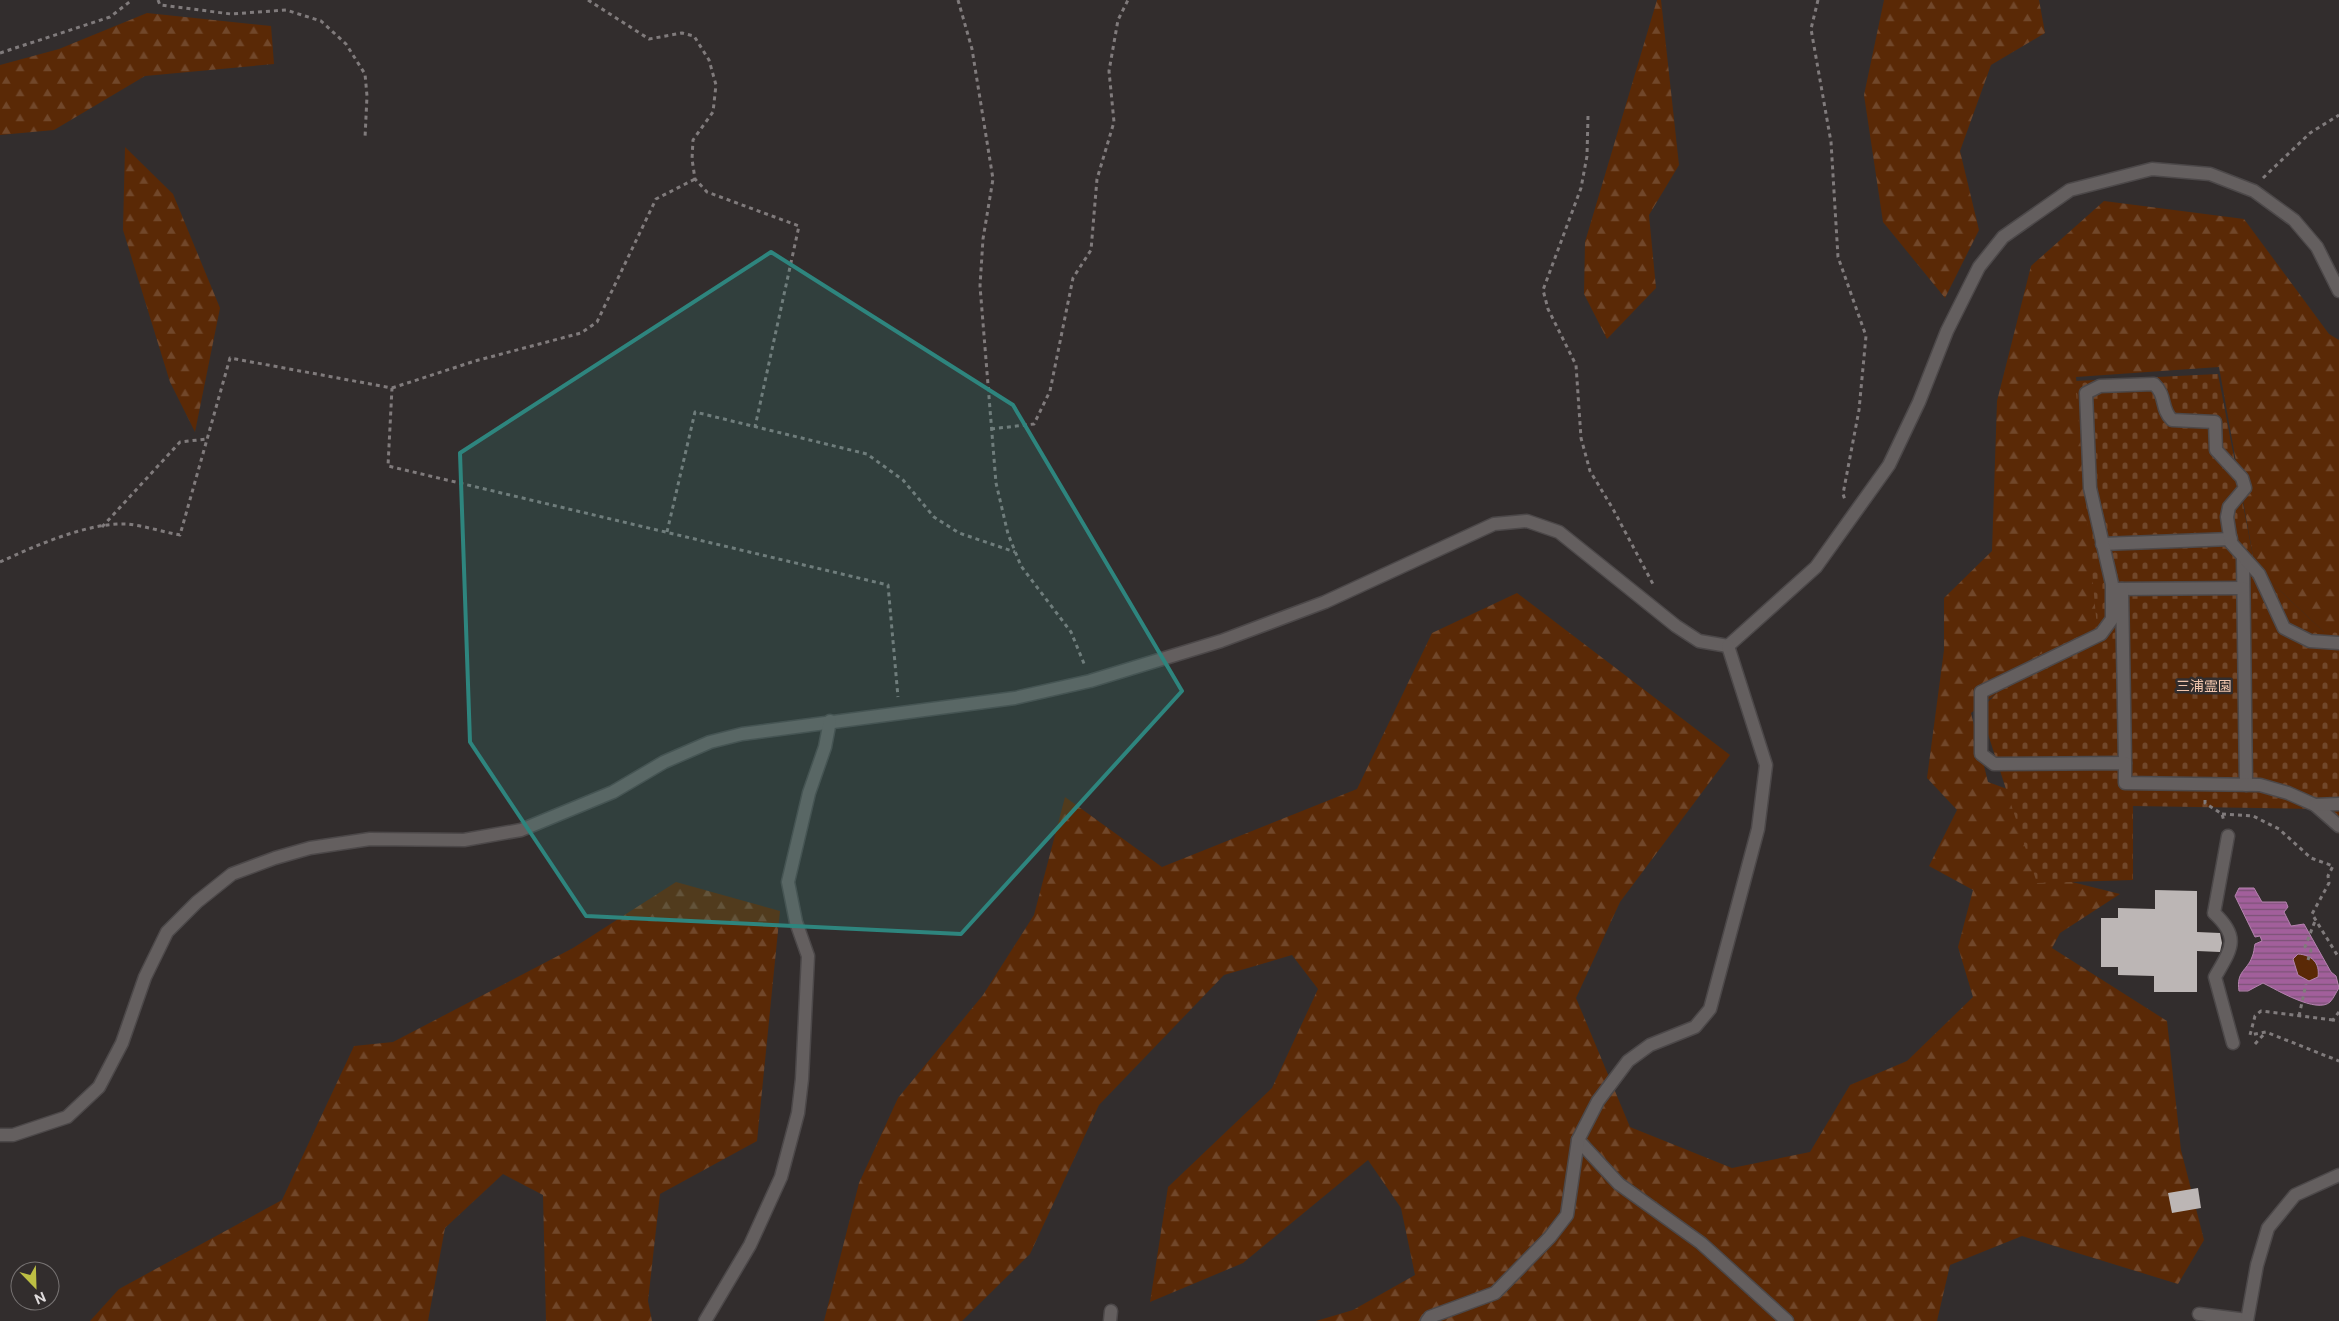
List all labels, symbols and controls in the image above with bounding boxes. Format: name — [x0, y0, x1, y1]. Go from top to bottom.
park label: 三浦霊園 — [2176, 678, 2232, 694]
north arrow — [10, 1261, 60, 1311]
text: N — [32, 1288, 48, 1307]

